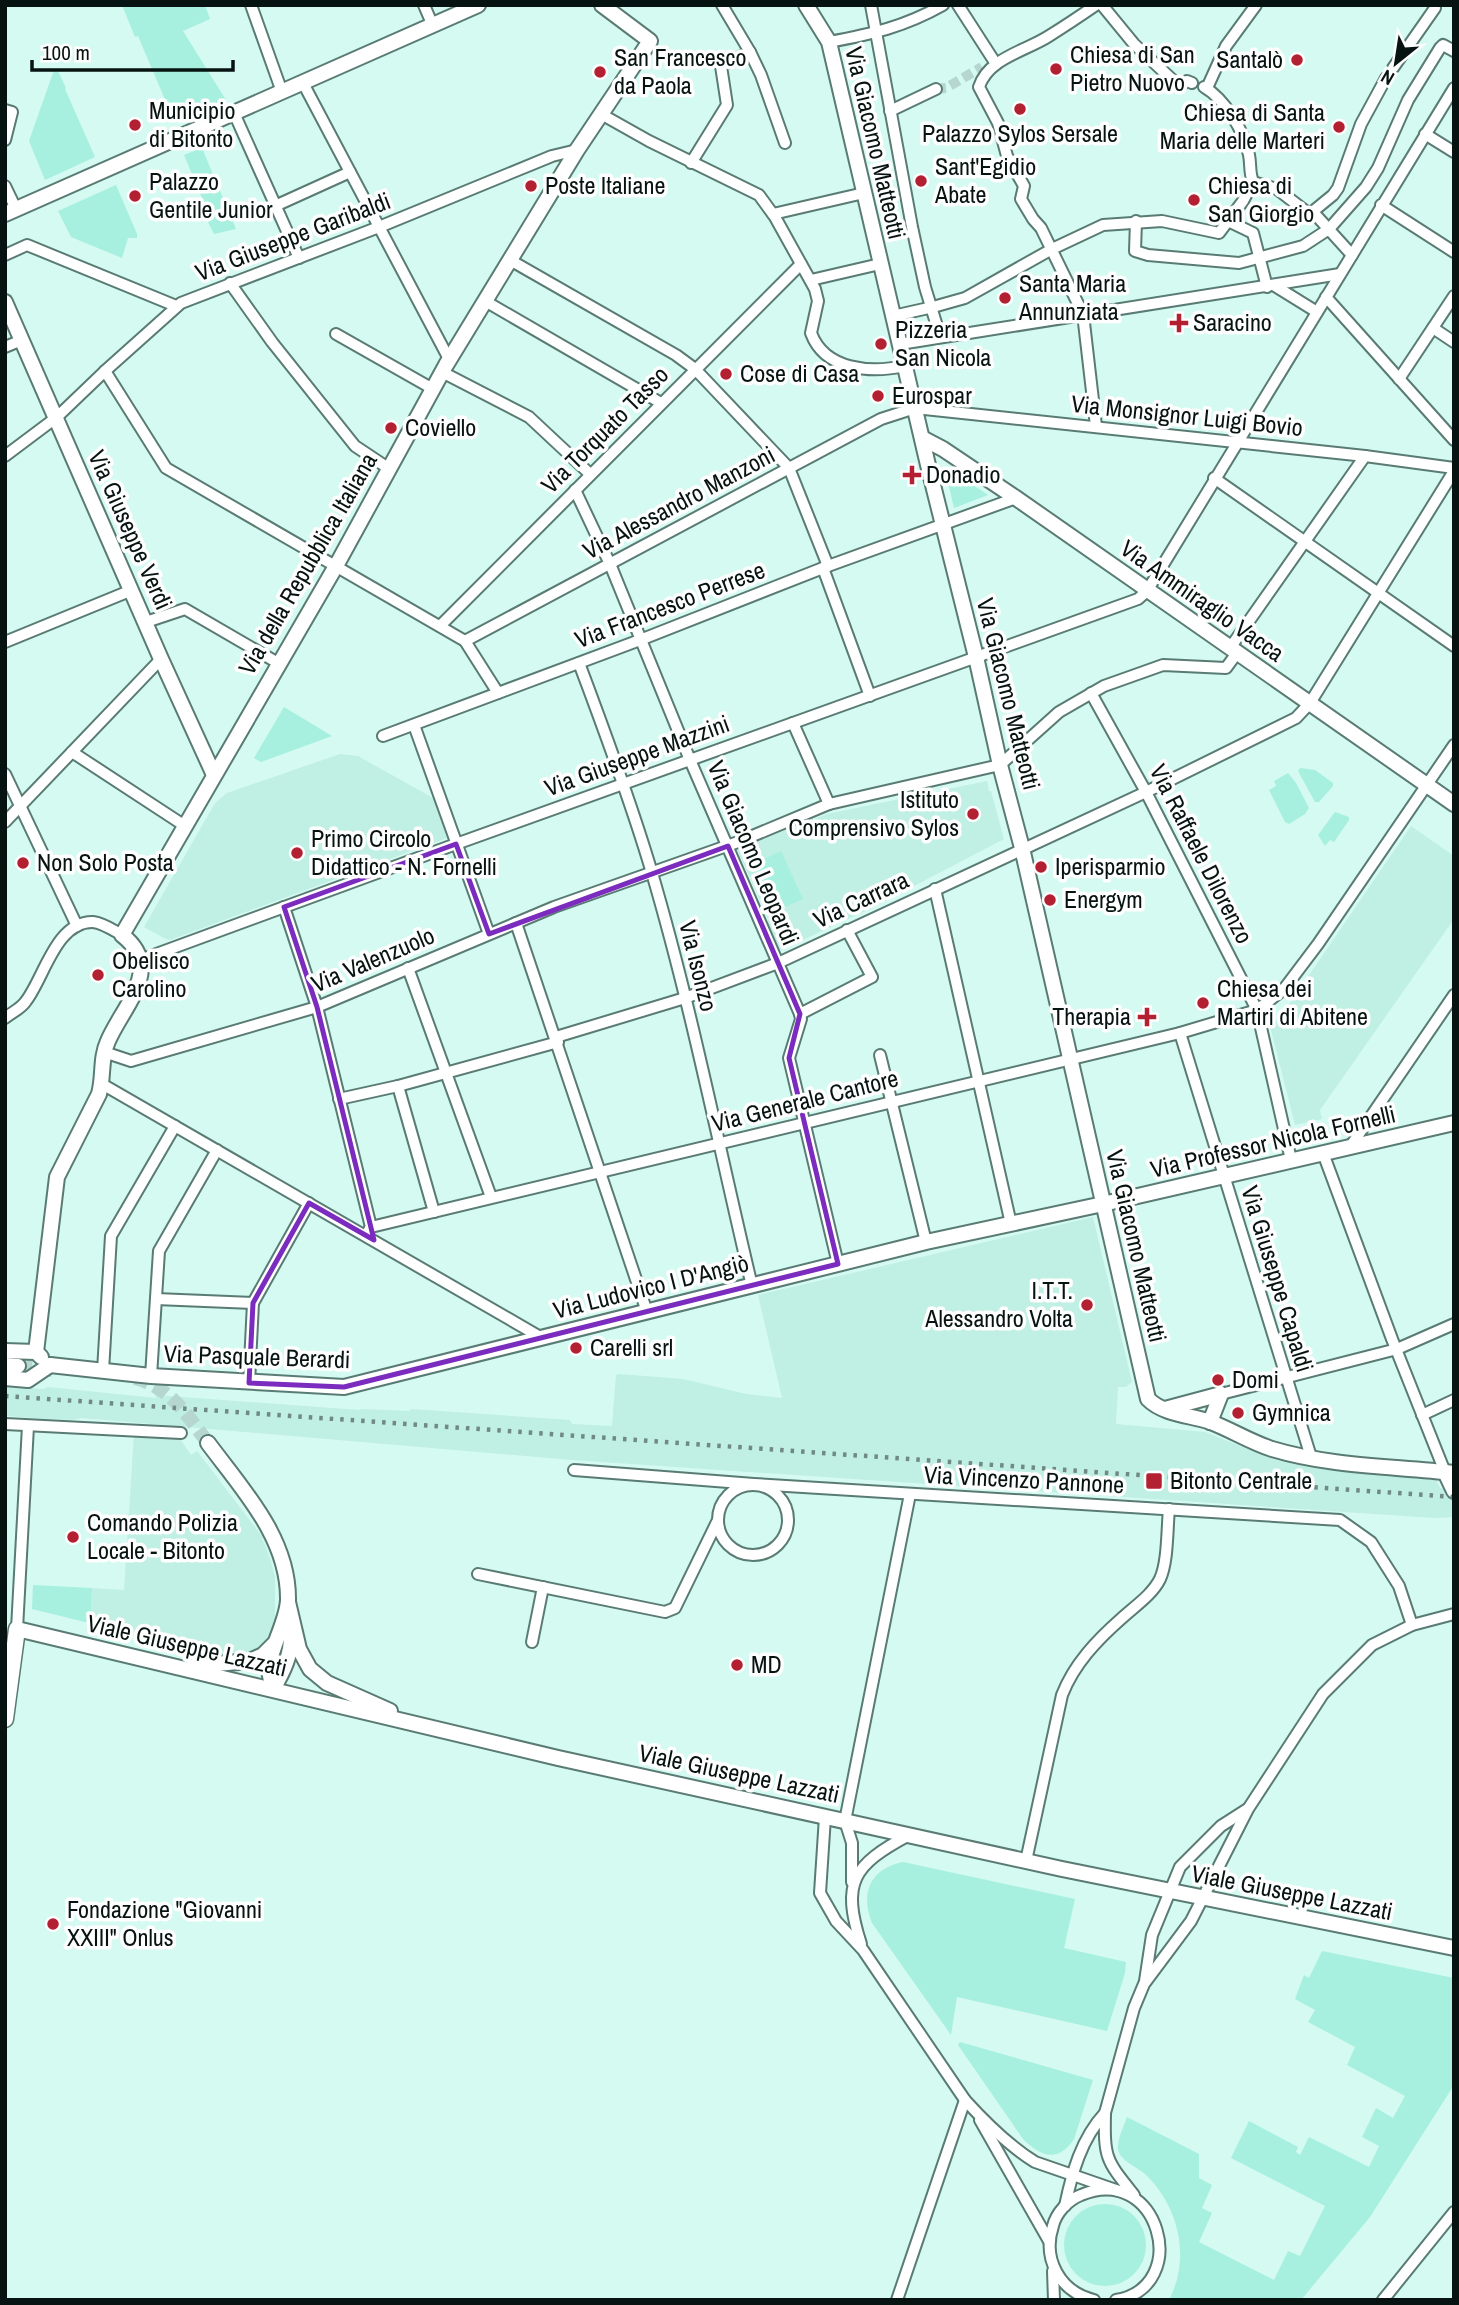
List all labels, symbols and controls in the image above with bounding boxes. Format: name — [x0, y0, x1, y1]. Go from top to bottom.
scale bar — [32, 28, 233, 72]
north arrow — [1361, 28, 1431, 98]
text: 100 m — [42, 38, 90, 67]
place label: Chiesa di San Pietro Nuovo — [1070, 38, 1195, 98]
place label: San Francesco da Paola — [614, 41, 746, 101]
street label: Via Giacomo Matteotti — [838, 43, 914, 242]
place label: Santalò — [1216, 43, 1283, 75]
marker: Santalò — [1289, 52, 1305, 68]
marker: Chiesa di San Pietro Nuovo — [1048, 61, 1064, 77]
marker: San Francesco da Paola — [592, 64, 608, 80]
text: N — [1376, 64, 1399, 92]
place label: Municipio di Bitonto — [149, 94, 235, 154]
place label: Chiesa di Santa Maria delle Marteri — [1160, 96, 1325, 156]
marker: Palazzo Sylos Sersale — [1012, 101, 1028, 117]
marker: Municipio di Bitonto — [127, 117, 143, 133]
place label: Palazzo Sylos Sersale — [922, 117, 1118, 149]
marker: Chiesa di Santa Maria delle Marteri — [1331, 119, 1347, 135]
place label: Sant'Egidio Abate — [934, 150, 1036, 210]
place label: Palazzo Gentile Junior — [149, 165, 273, 225]
place label: Poste Italiane — [545, 169, 665, 201]
place label: Chiesa di San Giorgio — [1208, 169, 1314, 229]
marker: Sant'Egidio Abate — [913, 173, 929, 189]
marker: Poste Italiane — [523, 178, 539, 194]
street label: Via Giuseppe Garibaldi — [191, 184, 395, 288]
marker: Palazzo Gentile Junior — [127, 188, 143, 204]
marker: Chiesa di San Giorgio — [1186, 192, 1202, 208]
place label: Santa Maria Annunziata — [1018, 267, 1126, 327]
marker: Santa Maria Annunziata — [997, 290, 1013, 306]
place label: Saracino — [1193, 306, 1272, 338]
place label: Pizzeria San Nicola — [895, 313, 991, 373]
marker: Saracino — [1171, 315, 1187, 331]
marker: Pizzeria San Nicola — [873, 336, 889, 352]
place label: Cose di Casa — [740, 357, 859, 389]
street label: Via Torquato Tasso — [534, 359, 675, 500]
marker: Cose di Casa — [718, 366, 734, 382]
place label: Eurospar — [892, 379, 972, 411]
street label: Via Monsignor Luigi Bovio — [1070, 387, 1304, 443]
marker: Eurospar — [870, 388, 886, 404]
place label: Coviello — [405, 411, 476, 443]
marker: Coviello — [383, 420, 399, 436]
street label: Via Alessandro Manzoni — [577, 438, 780, 566]
street label: Via Giuseppe Verdi — [81, 445, 180, 614]
street label: Via della Repubblica Italiana — [230, 447, 384, 680]
place label: Donadio — [926, 458, 1000, 490]
marker: Donadio — [904, 467, 920, 483]
street label: Via Ammiraglio Vacca — [1114, 532, 1291, 669]
street label: Via Francesco Perrese — [570, 553, 769, 655]
street label: Via Giacomo Matteotti — [970, 595, 1048, 793]
street label: Via Giuseppe Mazzini — [540, 707, 733, 803]
street label: Via Giacomo Leopardi — [701, 755, 807, 950]
street label: Via Raffaele Dilorenzo — [1143, 758, 1261, 949]
place label: Istituto Comprensivo Sylos — [788, 783, 959, 843]
marker: Istituto Comprensivo Sylos — [965, 806, 981, 822]
place label: Primo Circolo Didattico - N. Fornelli — [311, 822, 497, 882]
marker: Primo Circolo Didattico - N. Fornelli — [289, 845, 305, 861]
place label: Non Solo Posta — [37, 846, 174, 878]
place label: Iperisparmio — [1055, 850, 1165, 882]
marker: Non Solo Posta — [15, 855, 31, 871]
marker: Iperisparmio — [1033, 859, 1049, 875]
street label: Via Carrara — [808, 863, 913, 935]
place label: Energym — [1064, 883, 1143, 915]
marker: Energym — [1042, 892, 1058, 908]
street label: Via Isonzo — [672, 917, 726, 1015]
street label: Via Valenzuolo — [306, 919, 439, 999]
place label: Obelisco Carolino — [112, 944, 190, 1004]
marker: Obelisco Carolino — [90, 967, 106, 983]
place label: Chiesa dei Martiri di Abitene — [1217, 972, 1368, 1032]
marker: Chiesa dei Martiri di Abitene — [1195, 995, 1211, 1011]
place label: Therapia — [1052, 1000, 1131, 1032]
marker: Therapia — [1137, 1007, 1157, 1027]
street label: Via Generale Cantore — [708, 1061, 901, 1139]
street label: Via Professor Nicola Fornelli — [1147, 1097, 1398, 1185]
street label: Via Giacomo Matteotti — [1099, 1146, 1175, 1345]
street label: Via Giuseppe Capaldi — [1234, 1182, 1322, 1376]
street label: Via Ludovico I D'Angiò — [550, 1246, 752, 1326]
place label: I.T.T. Alessandro Volta — [924, 1274, 1073, 1334]
marker: I.T.T. Alessandro Volta — [1079, 1297, 1095, 1313]
place label: Carelli srl — [590, 1331, 673, 1363]
street label: Via Pasquale Berardi — [163, 1337, 351, 1375]
marker: Carelli srl — [568, 1340, 584, 1356]
place label: Domi — [1232, 1363, 1279, 1395]
marker: Domi — [1210, 1372, 1226, 1388]
place label: Gymnica — [1252, 1396, 1331, 1428]
marker: Gymnica — [1230, 1405, 1246, 1421]
street label: Via Vincenzo Pannone — [923, 1458, 1125, 1500]
place label: Bitonto Centrale — [1170, 1464, 1312, 1496]
marker: Bitonto Centrale — [1144, 1471, 1164, 1491]
place label: Comando Polizia Locale - Bitonto — [87, 1506, 238, 1566]
marker: Comando Polizia Locale - Bitonto — [65, 1529, 81, 1545]
street label: Viale Giuseppe Lazzati — [84, 1606, 290, 1684]
place label: MD — [751, 1648, 782, 1680]
marker: MD — [729, 1657, 745, 1673]
street label: Viale Giuseppe Lazzati — [636, 1736, 842, 1810]
street label: Viale Giuseppe Lazzati — [1189, 1857, 1396, 1927]
place label: Fondazione "Giovanni XXIII" Onlus — [67, 1893, 262, 1953]
marker: Fondazione "Giovanni XXIII" Onlus — [45, 1916, 61, 1932]

